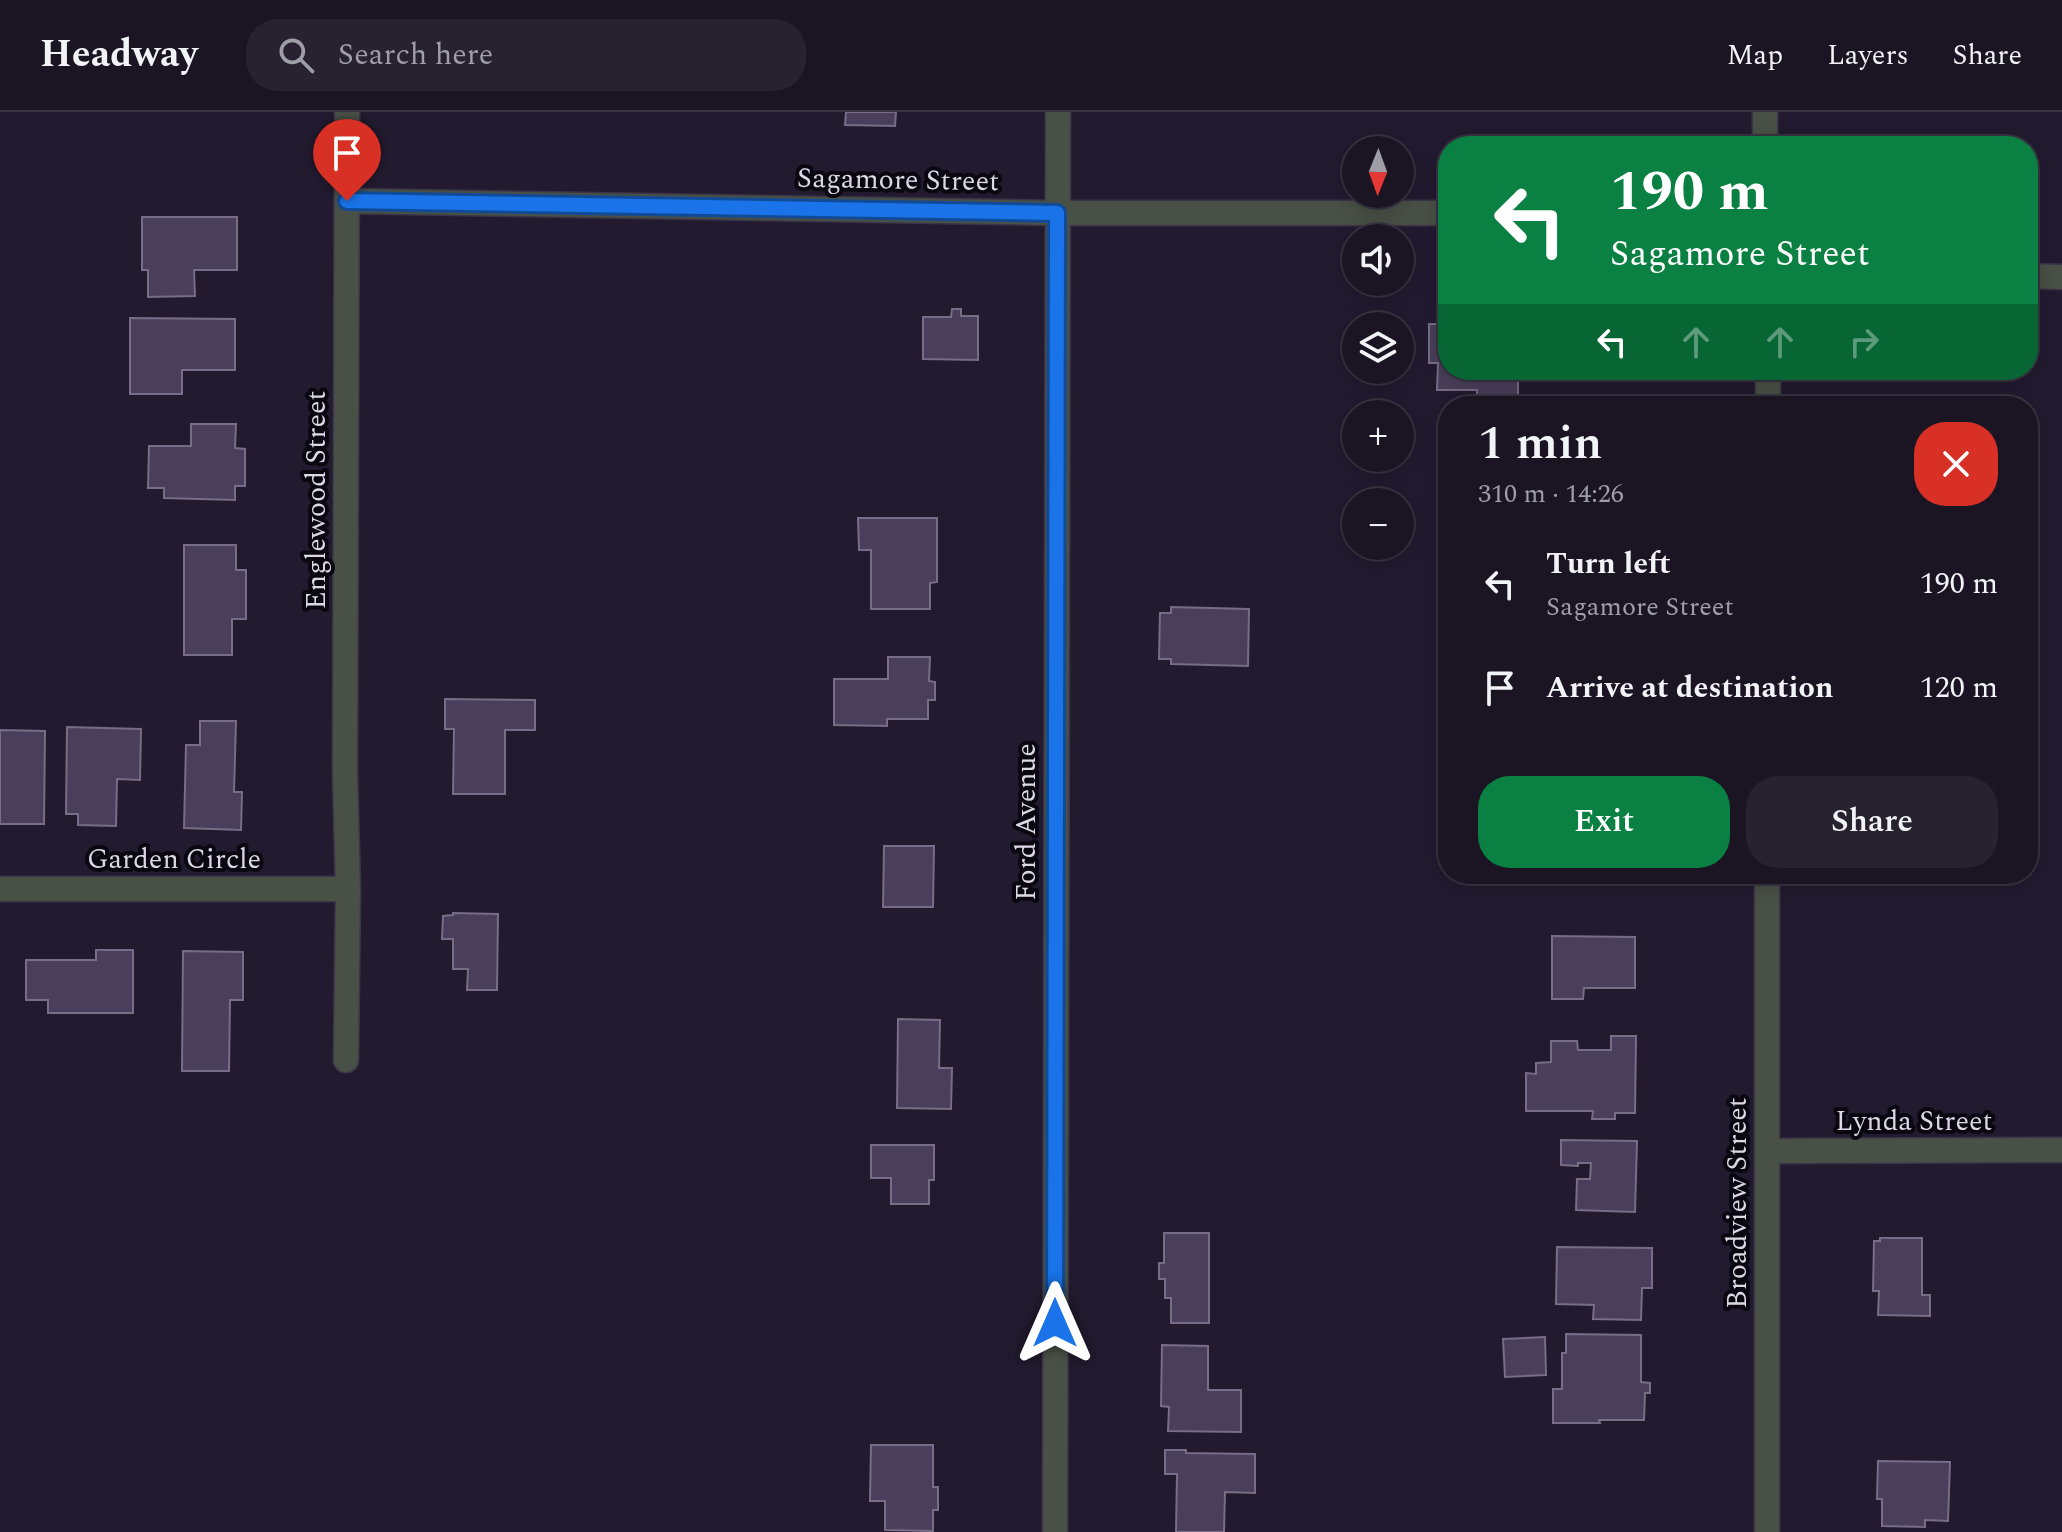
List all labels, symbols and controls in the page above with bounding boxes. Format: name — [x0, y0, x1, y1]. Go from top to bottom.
search box — [246, 19, 806, 91]
text: Headway — [40, 26, 198, 84]
text: Search here — [338, 32, 493, 78]
icon: search — [274, 33, 318, 77]
text: Map — [1727, 34, 1783, 77]
text: Layers — [1827, 34, 1909, 77]
text: Share — [1953, 34, 2022, 77]
pin — [313, 119, 381, 201]
icon: arrive — [325, 131, 369, 175]
north arrow — [1342, 136, 1414, 208]
map controls — [1342, 136, 1414, 560]
text: 190 m — [1610, 150, 1769, 235]
street label: Sagamore Street — [797, 157, 999, 203]
icon: left — [1478, 168, 1582, 272]
button: sound — [1342, 224, 1414, 296]
text: Sagamore Street — [1610, 227, 1870, 282]
button: layers — [1342, 312, 1414, 384]
icon: left — [1590, 320, 1634, 364]
icon: ahead — [1674, 320, 1718, 364]
icon: ahead — [1758, 320, 1802, 364]
icon: right — [1842, 320, 1886, 364]
street label: Englewood Street — [295, 390, 338, 609]
button: + — [1342, 400, 1414, 472]
text: 1 min — [1478, 407, 1603, 480]
button: close — [1914, 422, 1998, 506]
text: 310 m · 14:26 — [1478, 474, 1624, 514]
button: − — [1342, 488, 1414, 560]
text: Turn left — [1546, 541, 1671, 587]
text: 190 m — [1920, 561, 1998, 607]
icon: left — [1478, 562, 1522, 606]
text: Sagamore Street — [1546, 587, 1734, 627]
text: Arrive at destination — [1546, 665, 1833, 711]
text: 120 m — [1920, 665, 1998, 711]
icon: arrive — [1478, 666, 1522, 710]
street label: Ford Avenue — [1005, 743, 1048, 901]
button: Exit — [1478, 776, 1730, 868]
button: Share — [1746, 776, 1998, 868]
street label: Garden Circle — [87, 838, 261, 881]
street label: Broadview Street — [1716, 1097, 1759, 1309]
street label: Lynda Street — [1836, 1100, 1993, 1143]
position arrow — [1013, 1281, 1097, 1365]

